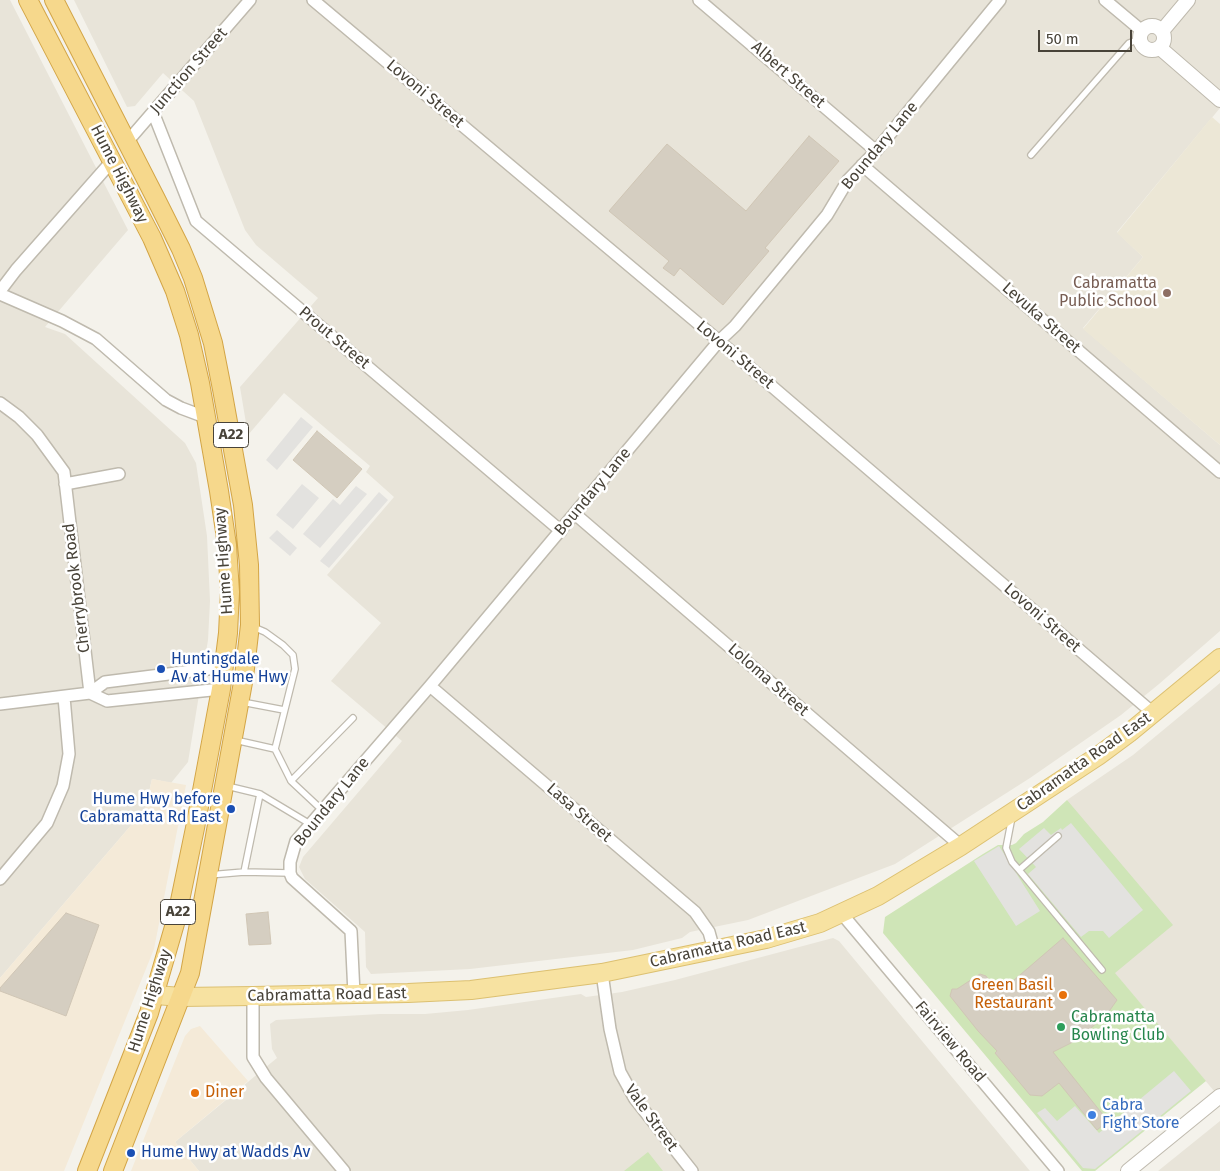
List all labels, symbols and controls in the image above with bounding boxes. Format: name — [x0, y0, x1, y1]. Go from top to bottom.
scale bar — [1040, 20, 1134, 52]
street label: Junction Street — [146, 24, 232, 118]
text: 50 m — [1046, 30, 1079, 48]
street label: Albert Street — [747, 38, 829, 112]
street label: Lovoni Street — [382, 56, 468, 132]
street label: Boundary Lane — [838, 98, 922, 194]
street label: Hume Highway — [86, 122, 152, 226]
place label: Cabramatta Public School — [1059, 274, 1157, 312]
street label: Levuka Street — [998, 279, 1084, 357]
marker: Cabramatta Public School — [1161, 287, 1173, 299]
street label: Prout Street — [295, 303, 373, 373]
street label: Lovoni Street — [692, 317, 778, 393]
road number: A22 — [214, 422, 248, 448]
street label: Boundary Lane — [551, 444, 635, 540]
street label: Hume Highway — [211, 507, 237, 615]
street label: Cherrybrook Road — [60, 522, 94, 654]
street label: Lovoni Street — [1000, 579, 1084, 657]
street label: Loloma Street — [724, 640, 812, 720]
place label: Huntingdale Av at Hume Hwy — [171, 650, 288, 688]
marker: Huntingdale Av at Hume Hwy — [155, 663, 167, 675]
street label: Cabramatta Road East — [1013, 708, 1155, 816]
street label: Boundary Lane — [290, 754, 374, 850]
street label: Lasa Street — [543, 780, 615, 846]
place label: Hume Hwy before Cabramatta Rd East — [79, 790, 221, 828]
marker: Hume Hwy before Cabramatta Rd East — [225, 803, 237, 815]
road number: A22 — [160, 900, 196, 924]
street label: Cabramatta Road East — [648, 918, 808, 972]
street label: Hume Highway — [124, 947, 176, 1055]
place label: Green Basil Restaurant — [971, 976, 1053, 1014]
street label: Cabramatta Road East — [247, 984, 407, 1006]
marker: Green Basil Restaurant — [1057, 989, 1069, 1001]
street label: Fairview Road — [911, 998, 989, 1086]
place label: Cabramatta Bowling Club — [1071, 1008, 1165, 1046]
marker: Cabramatta Bowling Club — [1055, 1021, 1067, 1033]
street label: Vale Street — [620, 1081, 682, 1155]
place label: Diner — [205, 1083, 244, 1103]
marker: Diner — [189, 1087, 201, 1099]
place label: Cabra Fight Store — [1102, 1096, 1180, 1134]
marker: Cabra Fight Store — [1086, 1109, 1098, 1121]
place label: Hume Hwy at Wadds Av — [141, 1143, 310, 1163]
marker: Hume Hwy at Wadds Av — [125, 1147, 137, 1159]

